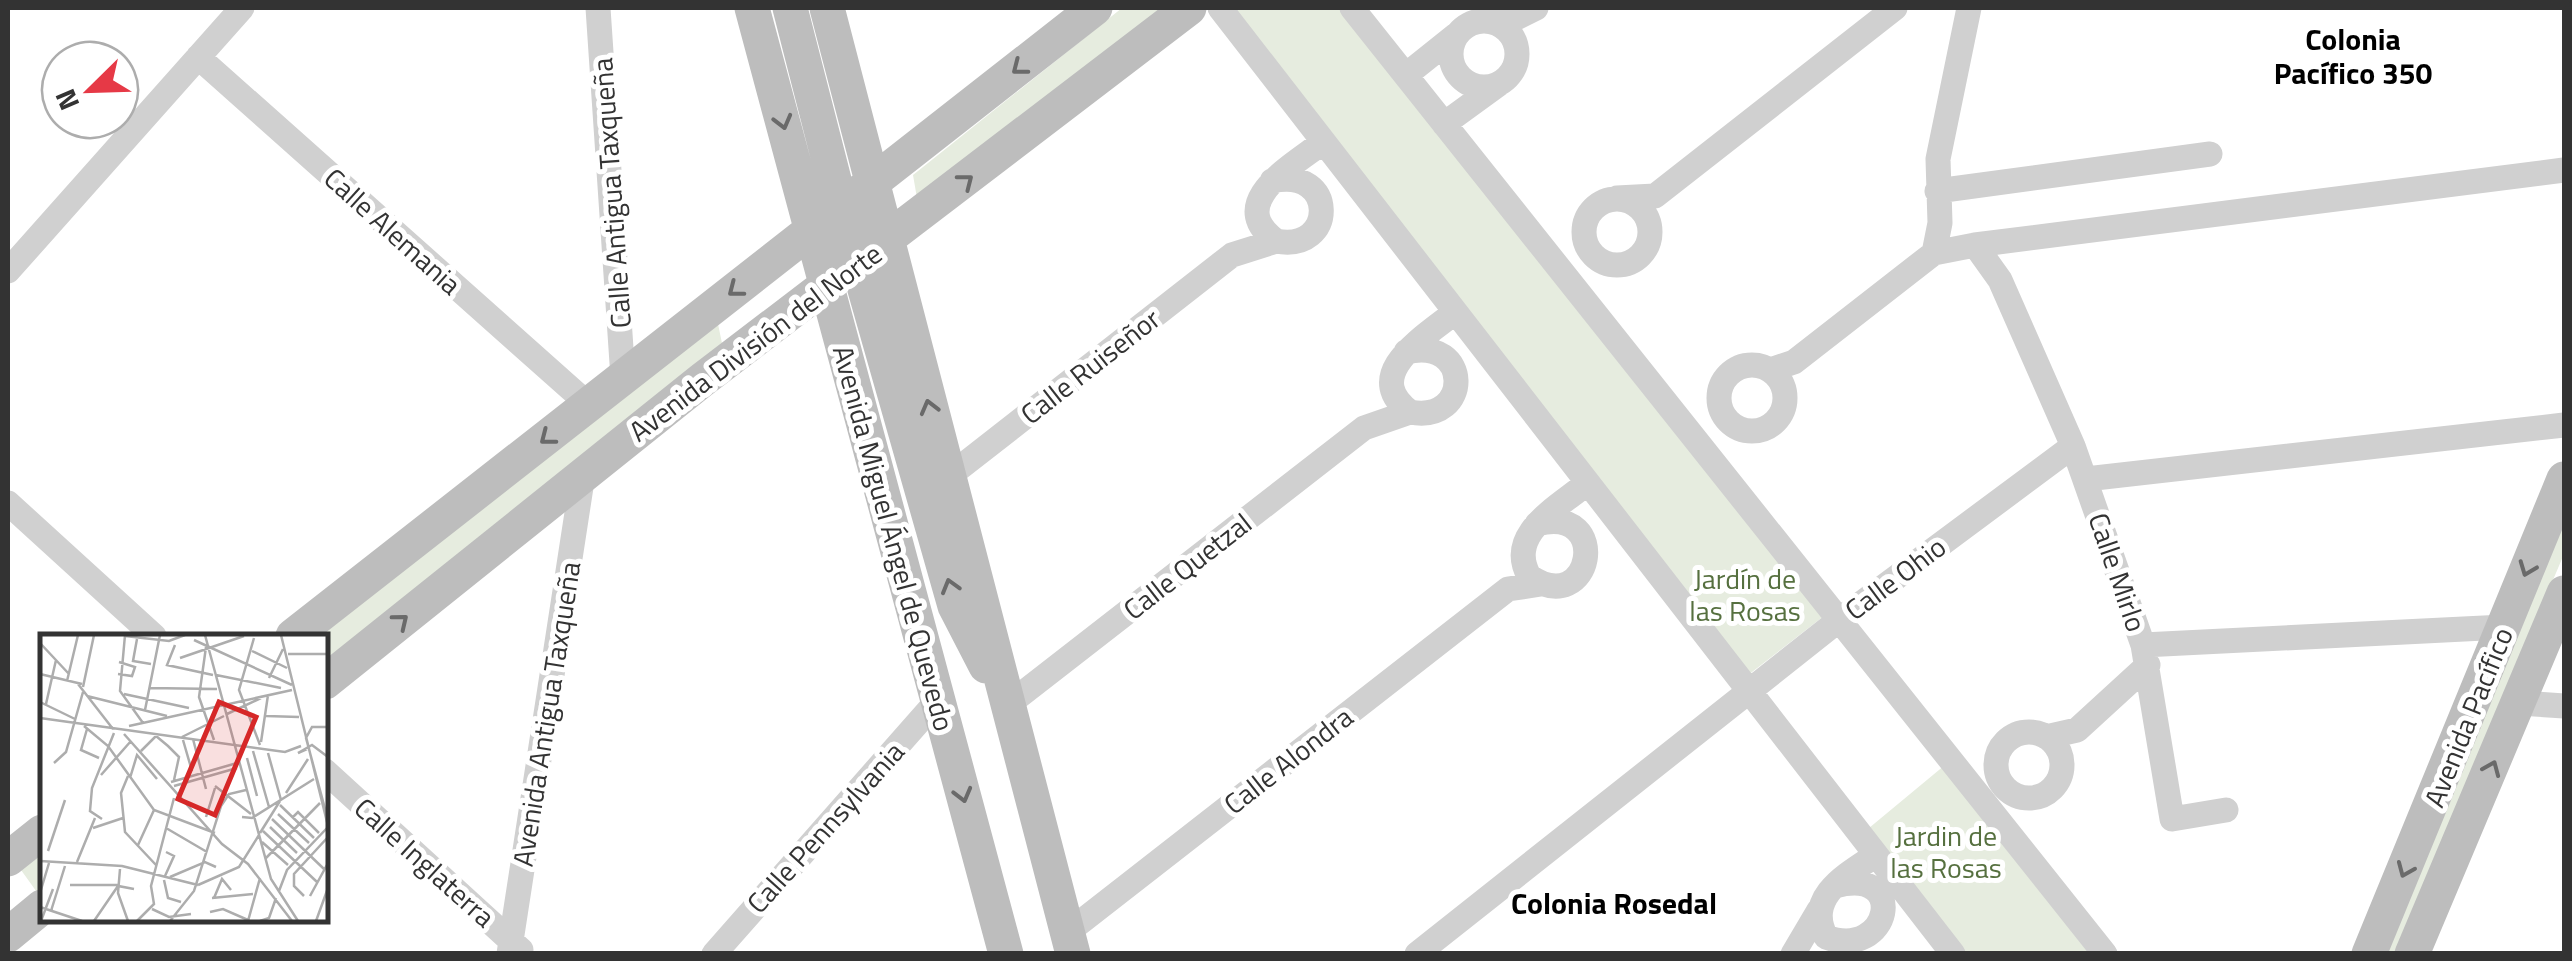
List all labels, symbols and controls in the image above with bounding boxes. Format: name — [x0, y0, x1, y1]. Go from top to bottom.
district label: Colonia Pacífico 350 — [2274, 16, 2433, 96]
north arrow — [40, 40, 140, 140]
street label: Calle Antigua Taxqueña — [580, 56, 642, 330]
one-way arrow — [1012, 56, 1030, 74]
text: N — [43, 83, 90, 117]
one-way arrow — [771, 113, 792, 130]
street label: Calle Alemania — [315, 157, 471, 305]
one-way arrow — [954, 175, 972, 193]
street label: Avenida División del Norte — [619, 232, 891, 452]
one-way arrow — [728, 278, 746, 295]
street label: Calle Ruiseñor — [1011, 297, 1169, 434]
street label: Avenida Miguel Ángel de Quevedo — [822, 340, 966, 736]
one-way arrow — [920, 398, 941, 416]
one-way arrow — [540, 426, 558, 444]
street label: Calle Quetzal — [1113, 502, 1261, 630]
street label: Calle Mirlo — [2078, 507, 2158, 637]
street label: Calle Ohio — [1835, 526, 1955, 630]
park label: Jardín de las Rosas — [1689, 557, 1801, 632]
street label: Avenida Antigua Taxqueña — [501, 558, 591, 870]
one-way arrow — [2519, 559, 2539, 577]
one-way arrow — [940, 578, 961, 595]
one-way arrow — [390, 615, 408, 633]
street label: Avenida Pacífico — [2412, 621, 2524, 813]
inset map — [40, 634, 328, 921]
street label: Calle Alondra — [1214, 696, 1362, 824]
street label: Calle Pennsylvania — [736, 731, 914, 923]
one-way arrow — [2480, 760, 2500, 778]
one-way arrow — [951, 786, 972, 803]
street label: Calle Inglaterra — [345, 787, 505, 937]
park label: Jardin de las Rosas — [1890, 814, 2002, 889]
one-way arrow — [2397, 860, 2417, 878]
district label: Colonia Rosedal — [1511, 880, 1717, 926]

